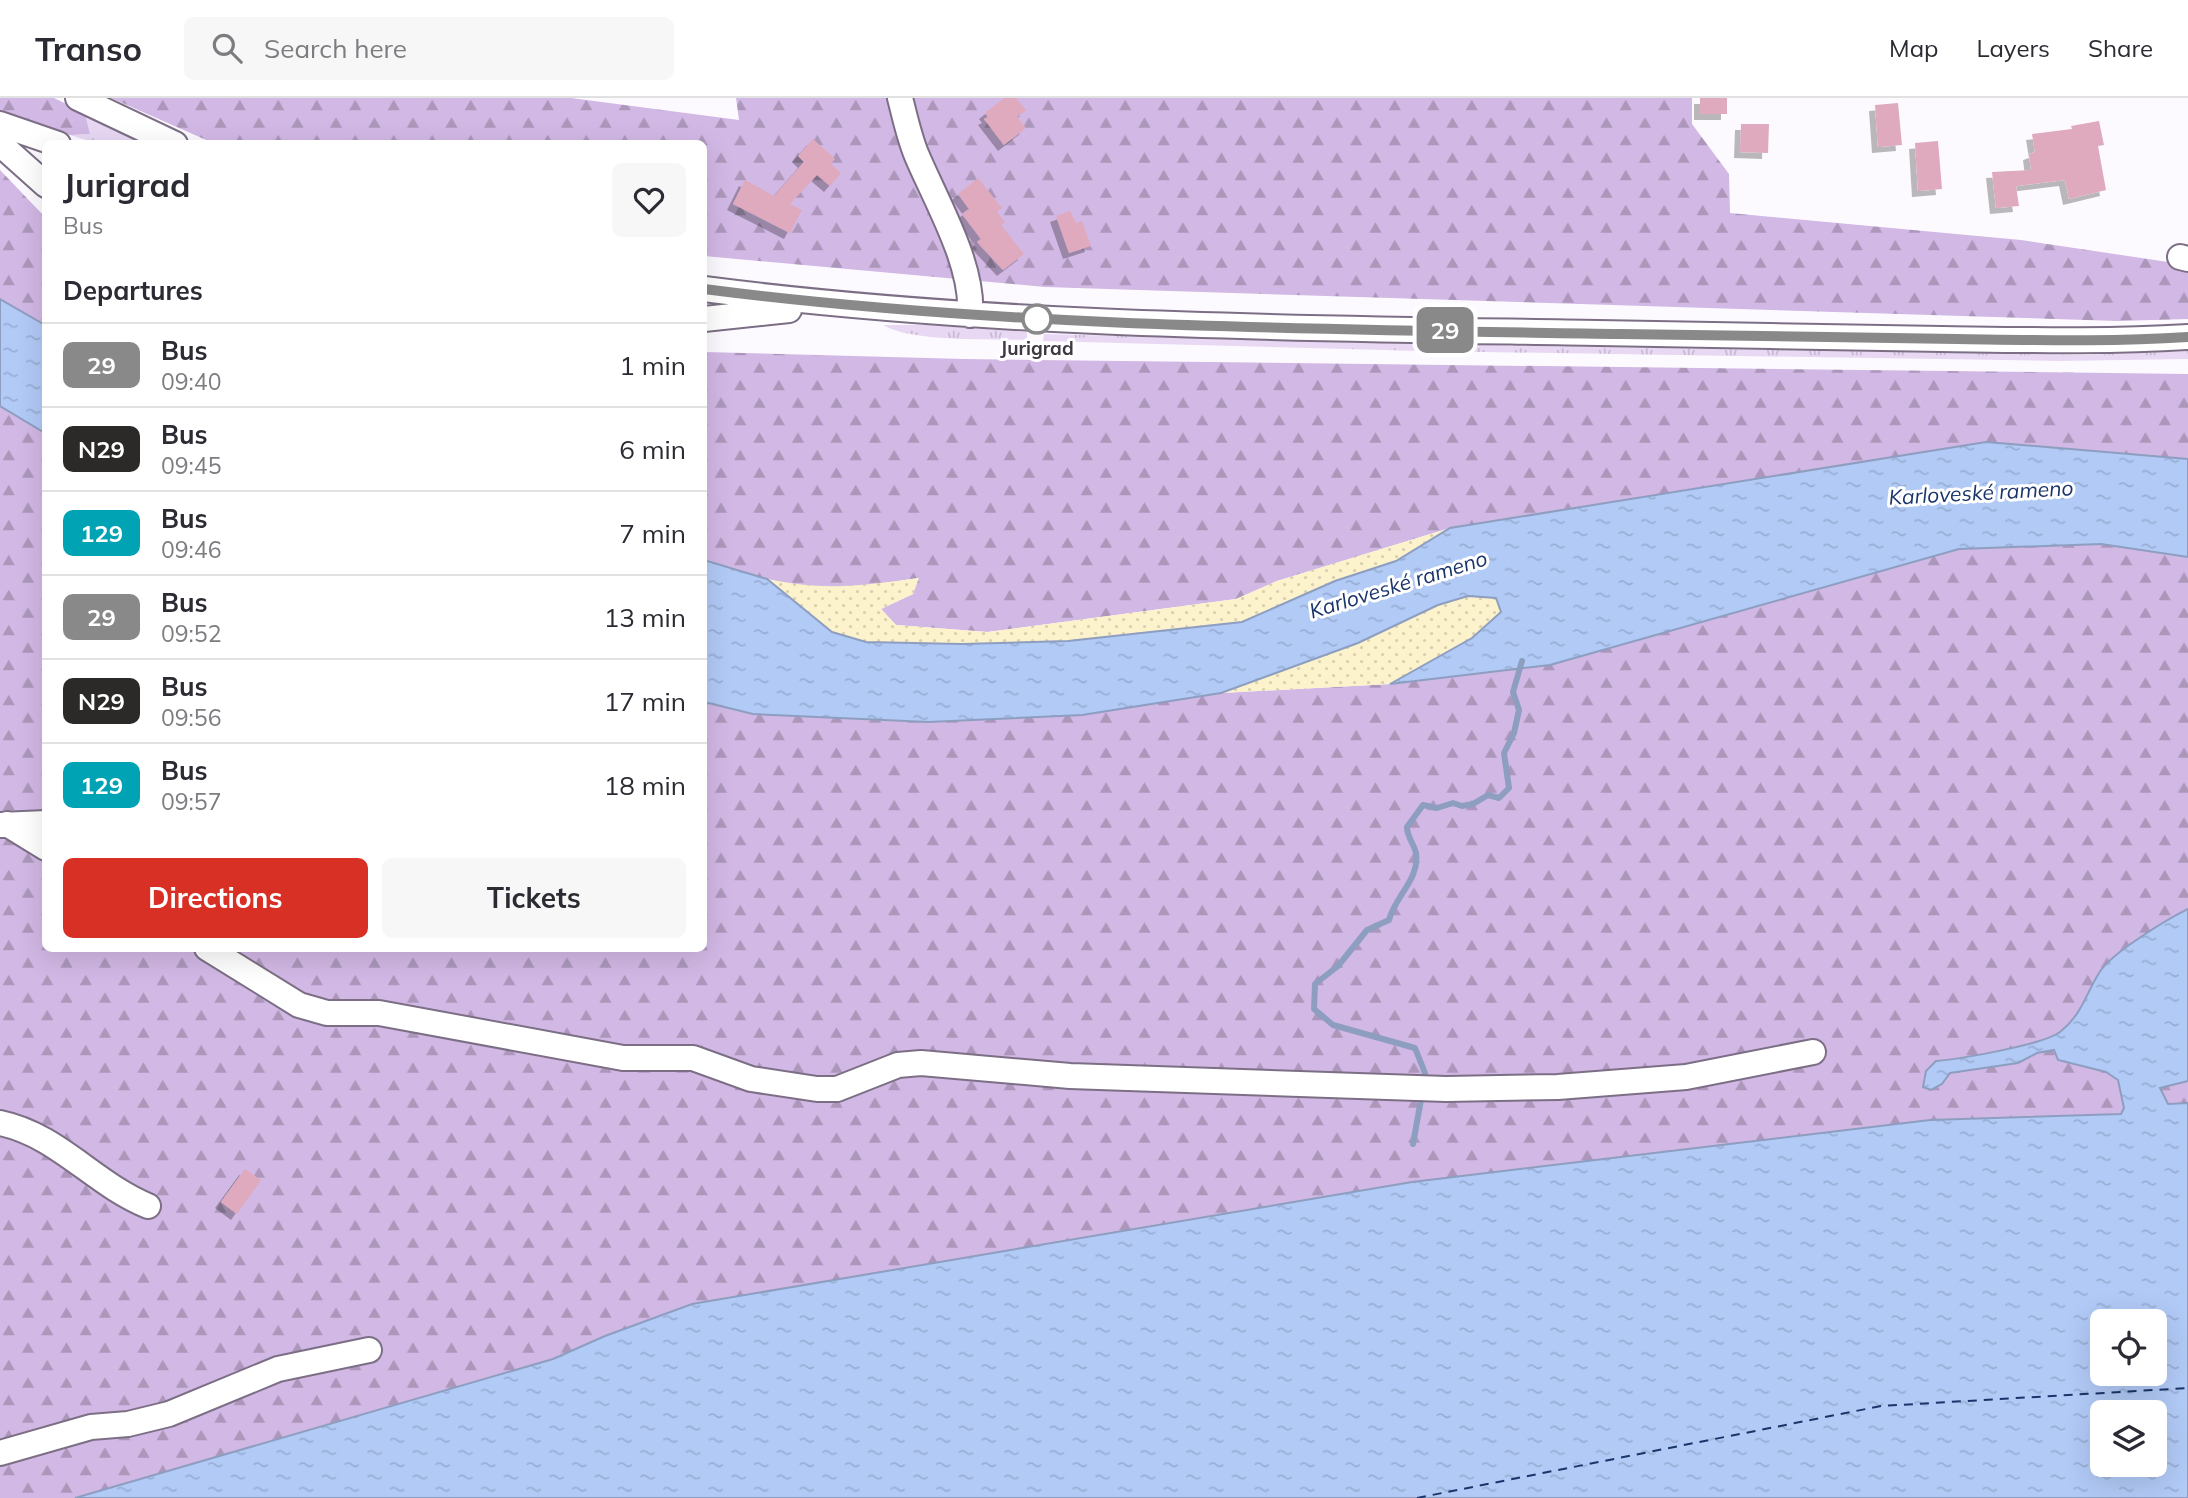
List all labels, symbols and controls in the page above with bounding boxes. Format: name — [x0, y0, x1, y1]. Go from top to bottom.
search box — [184, 17, 674, 80]
text: Transo — [35, 28, 142, 69]
icon: search — [208, 29, 246, 67]
text: Search here — [264, 32, 407, 65]
text: Map — [1889, 33, 1938, 63]
text: Layers — [1976, 33, 2050, 63]
text: Share — [2088, 33, 2153, 63]
button: heart — [612, 163, 686, 237]
text: Jurigrad — [63, 164, 190, 205]
text: Bus — [63, 211, 103, 240]
text: Departures — [63, 274, 203, 307]
marker: Jurigrad — [1022, 304, 1052, 334]
line badge: 29 — [1414, 307, 1476, 353]
text: 29 — [1431, 315, 1459, 345]
text: Bus — [161, 334, 207, 367]
place label: Jurigrad — [1000, 336, 1074, 360]
text: 1 min — [619, 349, 686, 382]
text: 29 — [87, 350, 116, 380]
text: 09:40 — [161, 367, 221, 396]
text: Bus — [161, 418, 207, 451]
text: 6 min — [619, 433, 686, 466]
text: N29 — [78, 434, 125, 464]
text: 09:45 — [161, 451, 221, 480]
water label: Karloveské rameno — [1888, 474, 2074, 510]
text: Bus — [161, 502, 207, 535]
text: 7 min — [619, 517, 686, 550]
text: 129 — [80, 518, 123, 548]
text: 09:46 — [161, 535, 221, 564]
water label: Karloveské rameno — [1306, 545, 1490, 623]
text: Bus — [161, 586, 207, 619]
text: 13 min — [604, 601, 686, 634]
text: 29 — [87, 602, 116, 632]
text: 09:52 — [161, 619, 221, 648]
text: Bus — [161, 670, 207, 703]
text: 17 min — [604, 685, 686, 718]
text: N29 — [78, 686, 125, 716]
text: 09:56 — [161, 703, 221, 732]
text: Bus — [161, 754, 207, 787]
text: 18 min — [604, 769, 686, 802]
text: 129 — [80, 770, 123, 800]
text: 09:57 — [161, 787, 221, 816]
button: Directions — [63, 858, 368, 938]
button: Tickets — [382, 858, 686, 938]
map controls — [2090, 1309, 2167, 1477]
button: locate — [2090, 1309, 2167, 1386]
button: layers — [2090, 1400, 2167, 1477]

